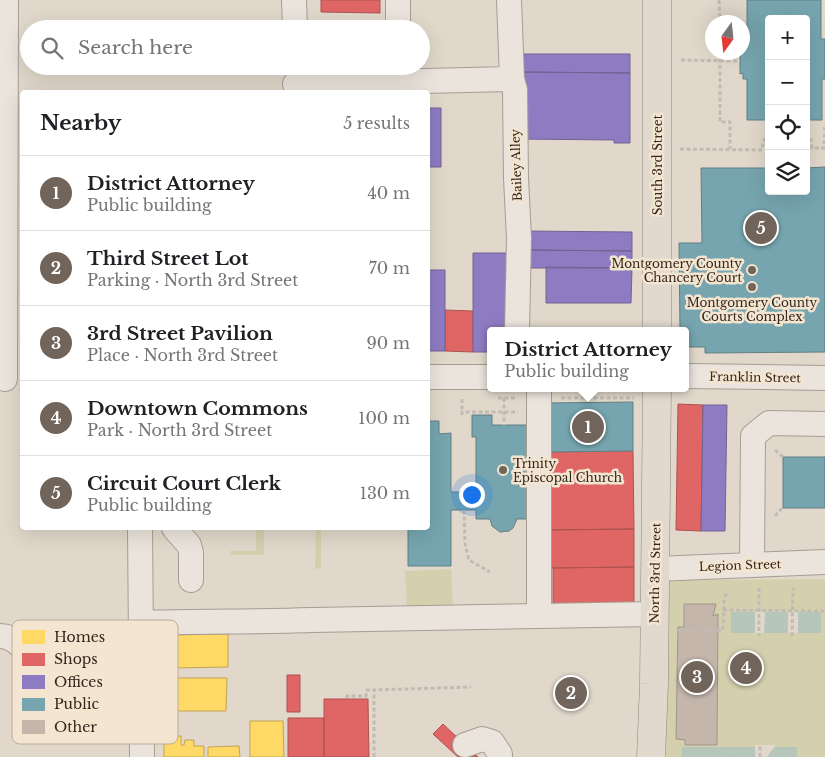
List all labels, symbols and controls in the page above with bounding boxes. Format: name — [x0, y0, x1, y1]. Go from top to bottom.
north arrow — [705, 15, 750, 60]
map controls — [765, 15, 810, 195]
button: + — [765, 15, 810, 60]
search box — [20, 20, 430, 75]
icon: search — [38, 34, 66, 62]
text: Search here — [78, 36, 193, 59]
button: − — [765, 60, 810, 105]
button: locate — [765, 105, 810, 150]
text: Nearby — [40, 110, 121, 136]
text: 5 results — [343, 113, 410, 133]
street label: South 3rd Street — [650, 114, 665, 215]
street label: Bailey Alley — [507, 128, 525, 201]
button: layers — [765, 150, 810, 195]
text: District Attorney — [87, 172, 255, 195]
text: 1 — [53, 183, 59, 203]
text: 40 m — [367, 183, 410, 203]
text: Public building — [87, 195, 212, 215]
pin: 5 — [745, 209, 777, 247]
text: Third Street Lot — [87, 247, 249, 270]
place label: Montgomery County Chancery Court — [611, 256, 742, 285]
text: 2 — [51, 258, 61, 278]
text: 70 m — [369, 258, 410, 278]
marker: Montgomery County Chancery Court — [746, 264, 758, 276]
text: Parking · North 3rd Street — [87, 270, 298, 290]
marker: Montgomery County Courts Complex — [746, 281, 758, 293]
place label: Montgomery County Courts Complex — [687, 295, 818, 324]
text: 3rd Street Pavilion — [87, 322, 273, 345]
popup — [487, 327, 689, 392]
text: 3 — [51, 333, 61, 353]
text: 90 m — [367, 333, 410, 353]
text: District Attorney — [504, 338, 672, 361]
text: Place · North 3rd Street — [87, 345, 278, 365]
text: Public building — [504, 361, 629, 381]
street label: Franklin Street — [709, 369, 801, 385]
text: Downtown Commons — [87, 397, 308, 420]
text: 4 — [51, 408, 61, 428]
text: 100 m — [358, 408, 410, 428]
pin: 1 — [572, 408, 604, 446]
text: Park · North 3rd Street — [87, 420, 272, 440]
place label: Trinity Episcopal Church — [513, 456, 622, 485]
marker: Trinity Episcopal Church — [497, 464, 509, 476]
text: Circuit Court Clerk — [87, 472, 281, 495]
your location — [459, 482, 485, 508]
text: 5 — [51, 483, 61, 503]
text: 130 m — [360, 483, 410, 503]
text: Public building — [87, 495, 212, 515]
street label: North 3rd Street — [647, 522, 663, 624]
street label: Legion Street — [698, 556, 782, 574]
legend — [12, 620, 178, 744]
text: Homes — [54, 628, 105, 646]
pin: 4 — [730, 649, 762, 687]
text: Shops — [54, 650, 98, 668]
pin: 3 — [681, 658, 713, 696]
text: Offices — [54, 673, 103, 691]
pin: 2 — [555, 674, 587, 712]
text: Public — [54, 695, 99, 713]
text: Other — [54, 718, 97, 736]

